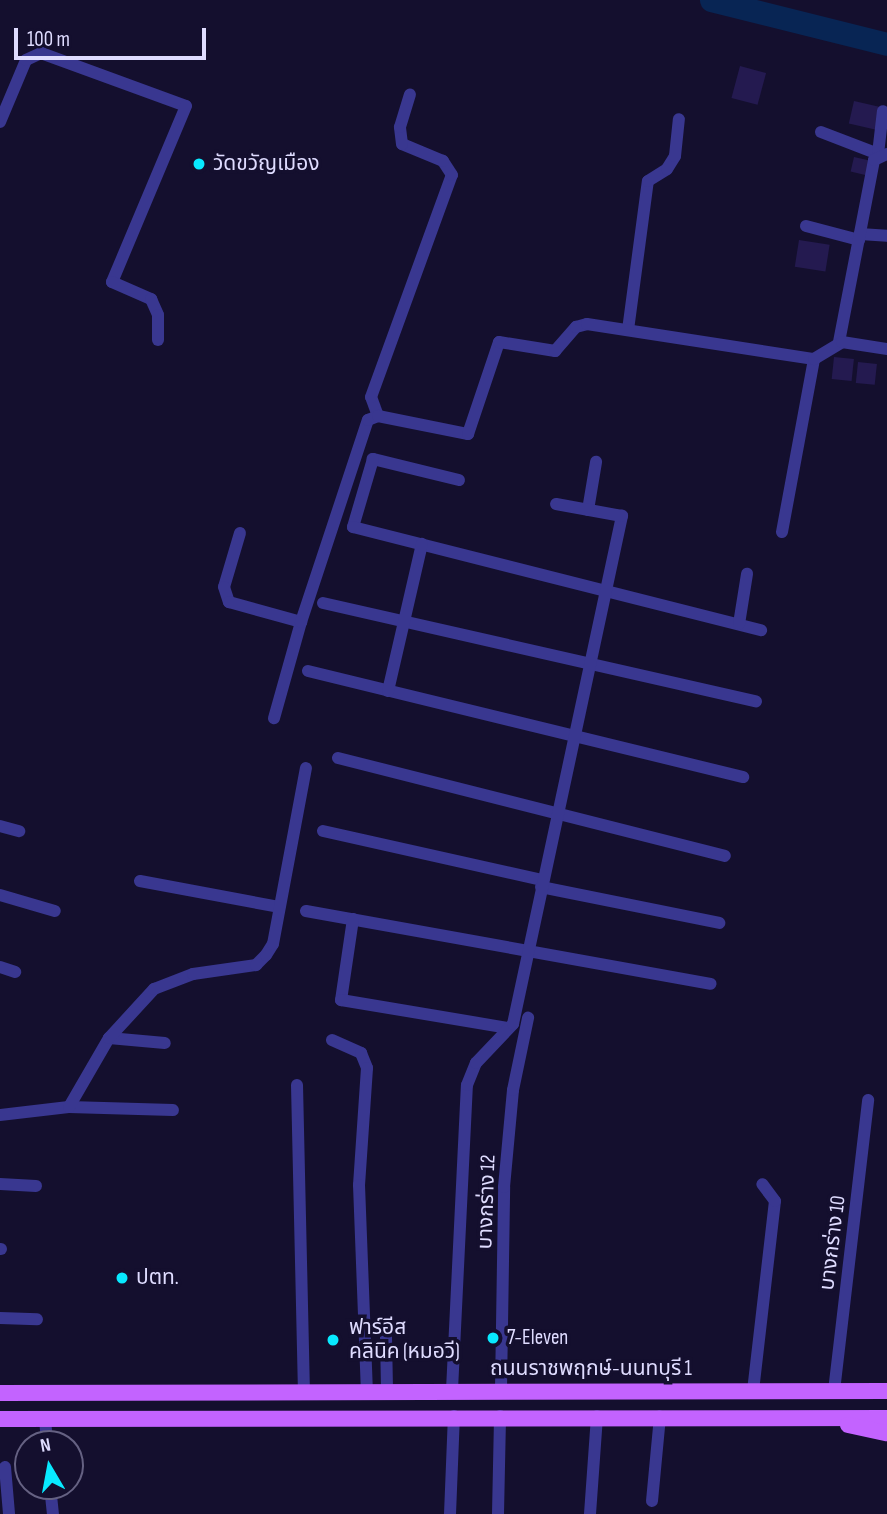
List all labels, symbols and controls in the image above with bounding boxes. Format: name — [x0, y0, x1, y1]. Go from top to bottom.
scale bar — [18, 14, 210, 58]
text: 100 m — [27, 27, 70, 52]
place label: วัดขวัญเมือง — [213, 151, 320, 177]
marker: วัดขวัญเมือง — [191, 156, 207, 172]
street label: บางกร่าง 12 — [473, 1154, 501, 1250]
street label: บางกร่าง 10 — [815, 1194, 851, 1292]
place label: ปตท. — [136, 1265, 179, 1291]
marker: ปตท. — [114, 1270, 130, 1286]
place label: ฟาร์อีส คลินิค (หมอวี) — [349, 1315, 460, 1365]
place label: 7-Eleven — [507, 1325, 568, 1351]
marker: ฟาร์อีส คลินิค (หมอวี) — [323, 1330, 343, 1350]
marker: 7-Eleven — [485, 1330, 501, 1346]
street label: ถนนราชพฤกษ์-นนทบุรี 1 — [490, 1356, 692, 1382]
north arrow — [14, 1430, 84, 1500]
text: N — [39, 1434, 53, 1458]

